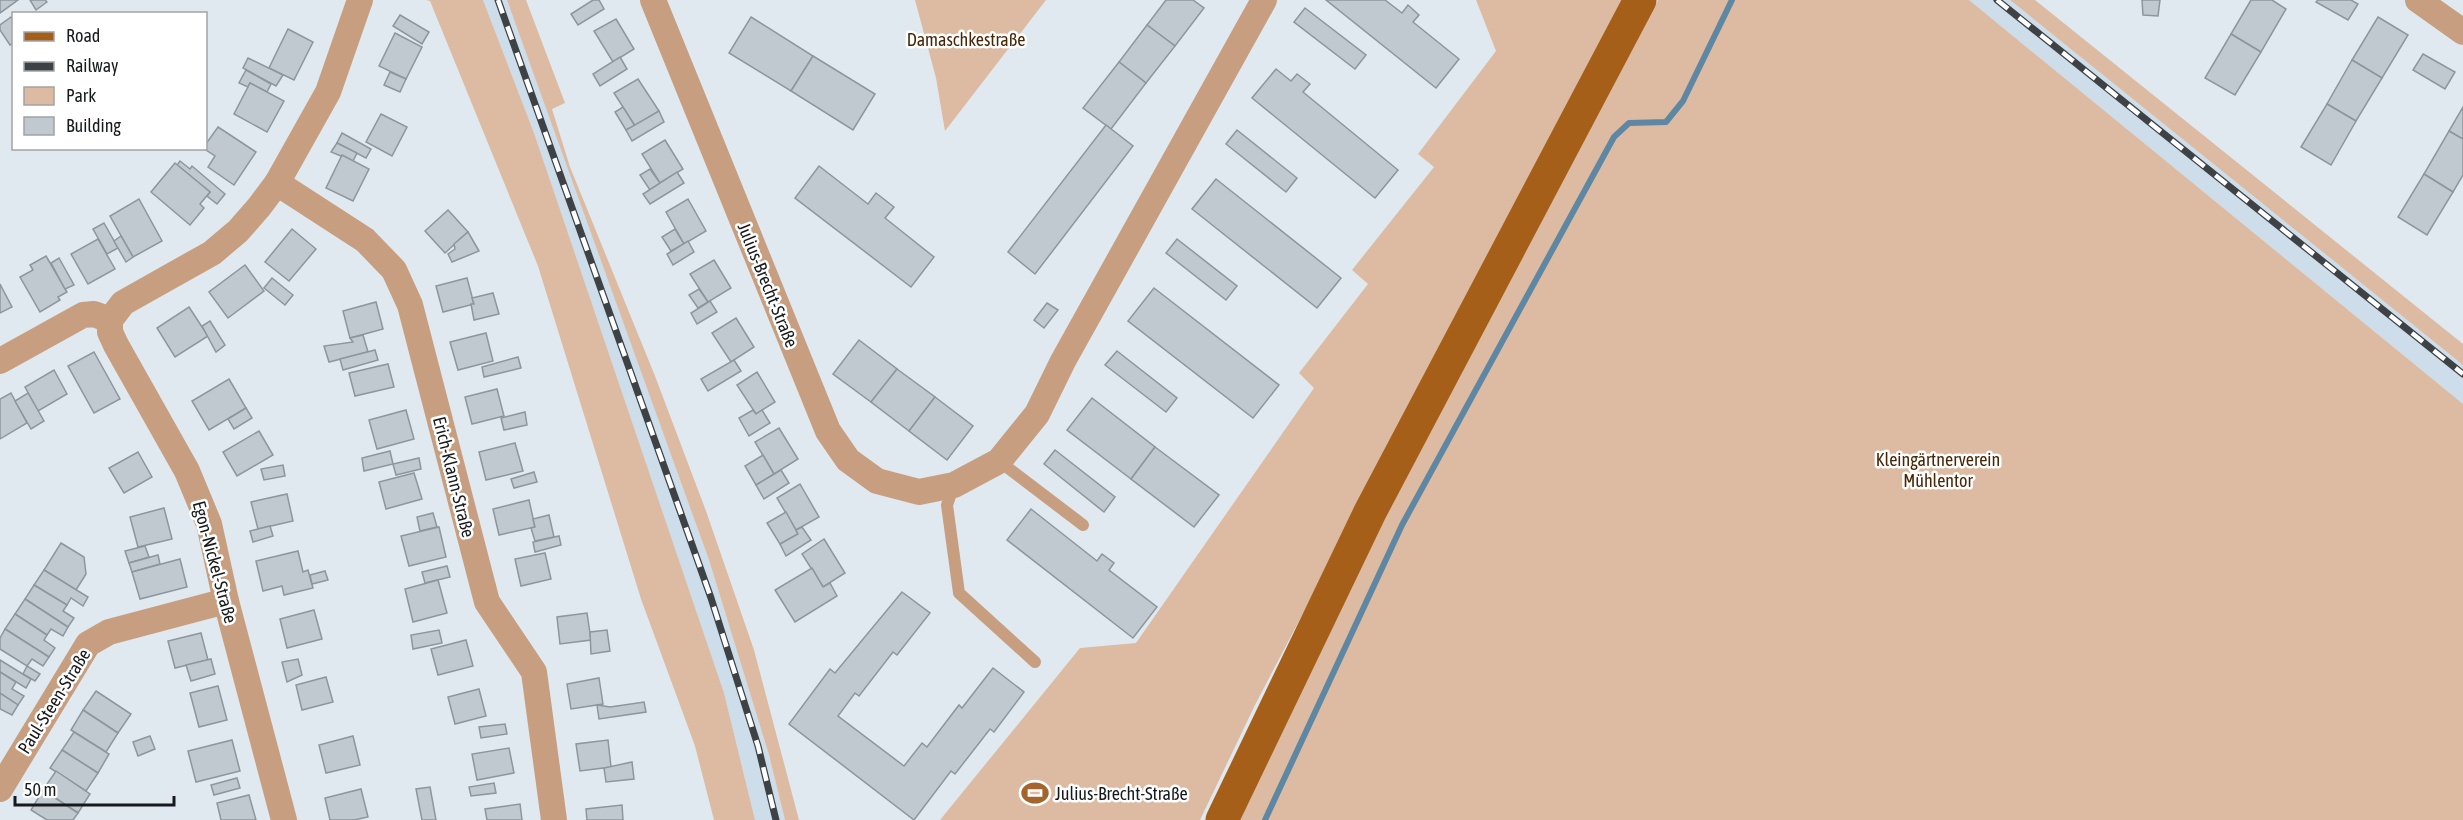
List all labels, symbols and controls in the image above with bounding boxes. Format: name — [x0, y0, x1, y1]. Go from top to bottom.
legend — [12, 12, 207, 150]
text: Road — [66, 25, 100, 46]
park label: Damaschkestraße — [907, 29, 1025, 50]
text: Railway — [66, 55, 118, 76]
text: Park — [66, 85, 96, 106]
text: Building — [66, 115, 121, 136]
street label: Julius-Brecht-Straße — [733, 220, 803, 350]
street label: Erich-Klann-Straße — [429, 414, 479, 540]
park label: Kleingärtnerverein Mühlentor — [1876, 449, 2000, 491]
street label: Egon-Nickel-Straße — [189, 498, 241, 626]
street label: Paul-Steen-Straße — [13, 645, 95, 757]
scale bar — [15, 769, 174, 807]
sports icon: Julius-Brecht-Straße — [1020, 778, 1050, 808]
text: 50 m — [24, 779, 56, 800]
place label: Julius-Brecht-Straße — [1055, 783, 1188, 804]

